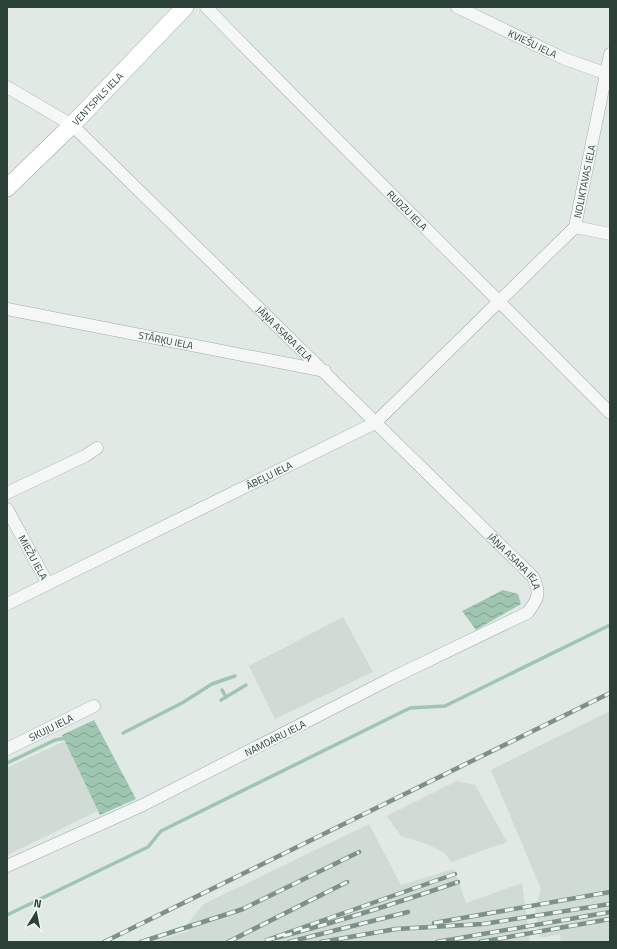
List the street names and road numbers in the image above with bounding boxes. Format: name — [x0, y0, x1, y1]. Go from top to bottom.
street label: KVIEŠU IELA — [506, 26, 559, 62]
street label: VENTSPILS IELA — [69, 69, 127, 129]
street label: NOLIKTAVAS IELA — [570, 143, 600, 219]
street label: RUDZU IELA — [383, 187, 431, 234]
street label: JĀŅA ASARA IELA — [253, 303, 316, 365]
street label: STĀRĶU IELA — [137, 328, 195, 353]
street label: ĀBEĻU IELA — [244, 458, 295, 493]
street label: JĀŅA ASARA IELA — [484, 529, 544, 591]
street label: MIEŽU IELA — [15, 532, 51, 583]
street label: SKUJU IELA — [26, 710, 76, 745]
street label: NAMDARU IELA — [242, 717, 308, 760]

